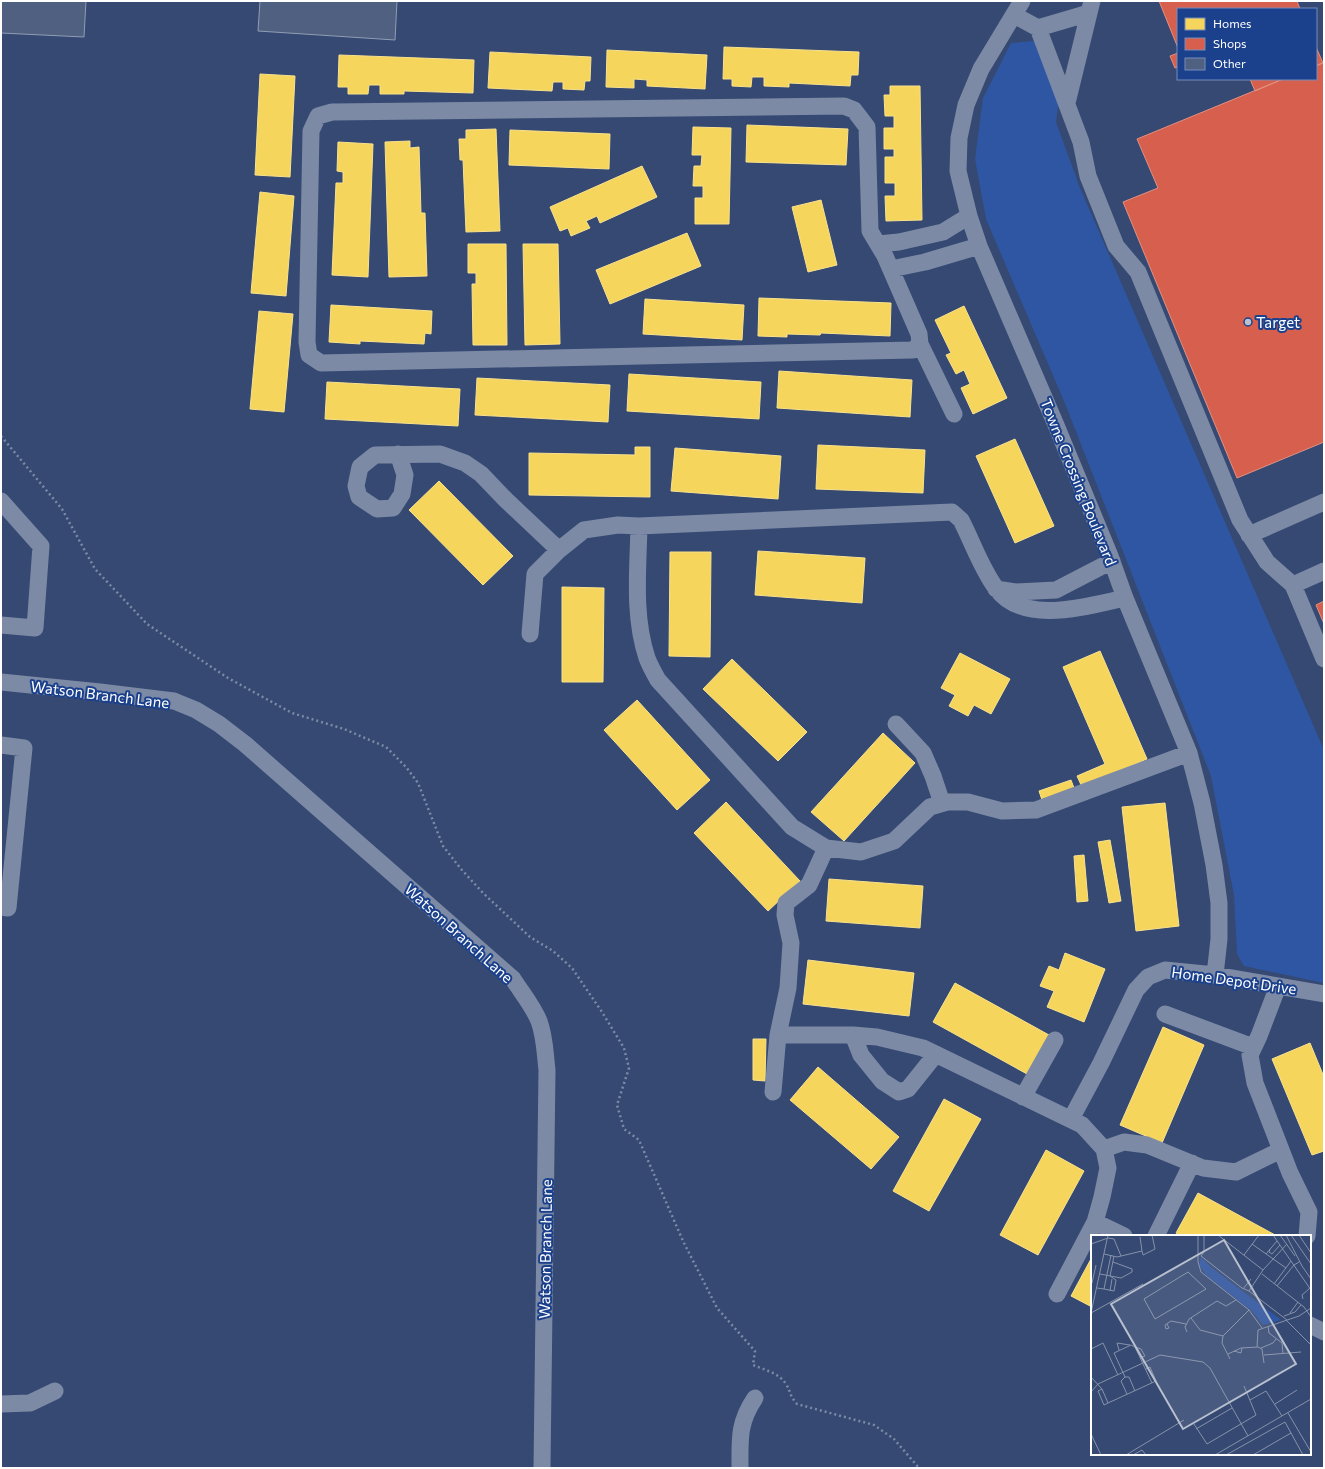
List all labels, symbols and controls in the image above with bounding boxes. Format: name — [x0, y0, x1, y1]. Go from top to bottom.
legend — [1177, 8, 1317, 80]
text: Homes — [1213, 16, 1251, 30]
text: Shops — [1213, 36, 1247, 50]
text: Other — [1213, 56, 1246, 70]
place label: Target — [1256, 313, 1300, 331]
marker: Target — [1243, 317, 1253, 327]
street label: Towne Crossing Boulevard — [1037, 396, 1121, 568]
street label: Watson Branch Lane — [30, 677, 170, 711]
street label: Watson Branch Lane — [401, 880, 517, 986]
street label: Home Depot Drive — [1170, 962, 1298, 998]
street label: Watson Branch Lane — [535, 1179, 555, 1319]
inset map — [1091, 1235, 1311, 1455]

